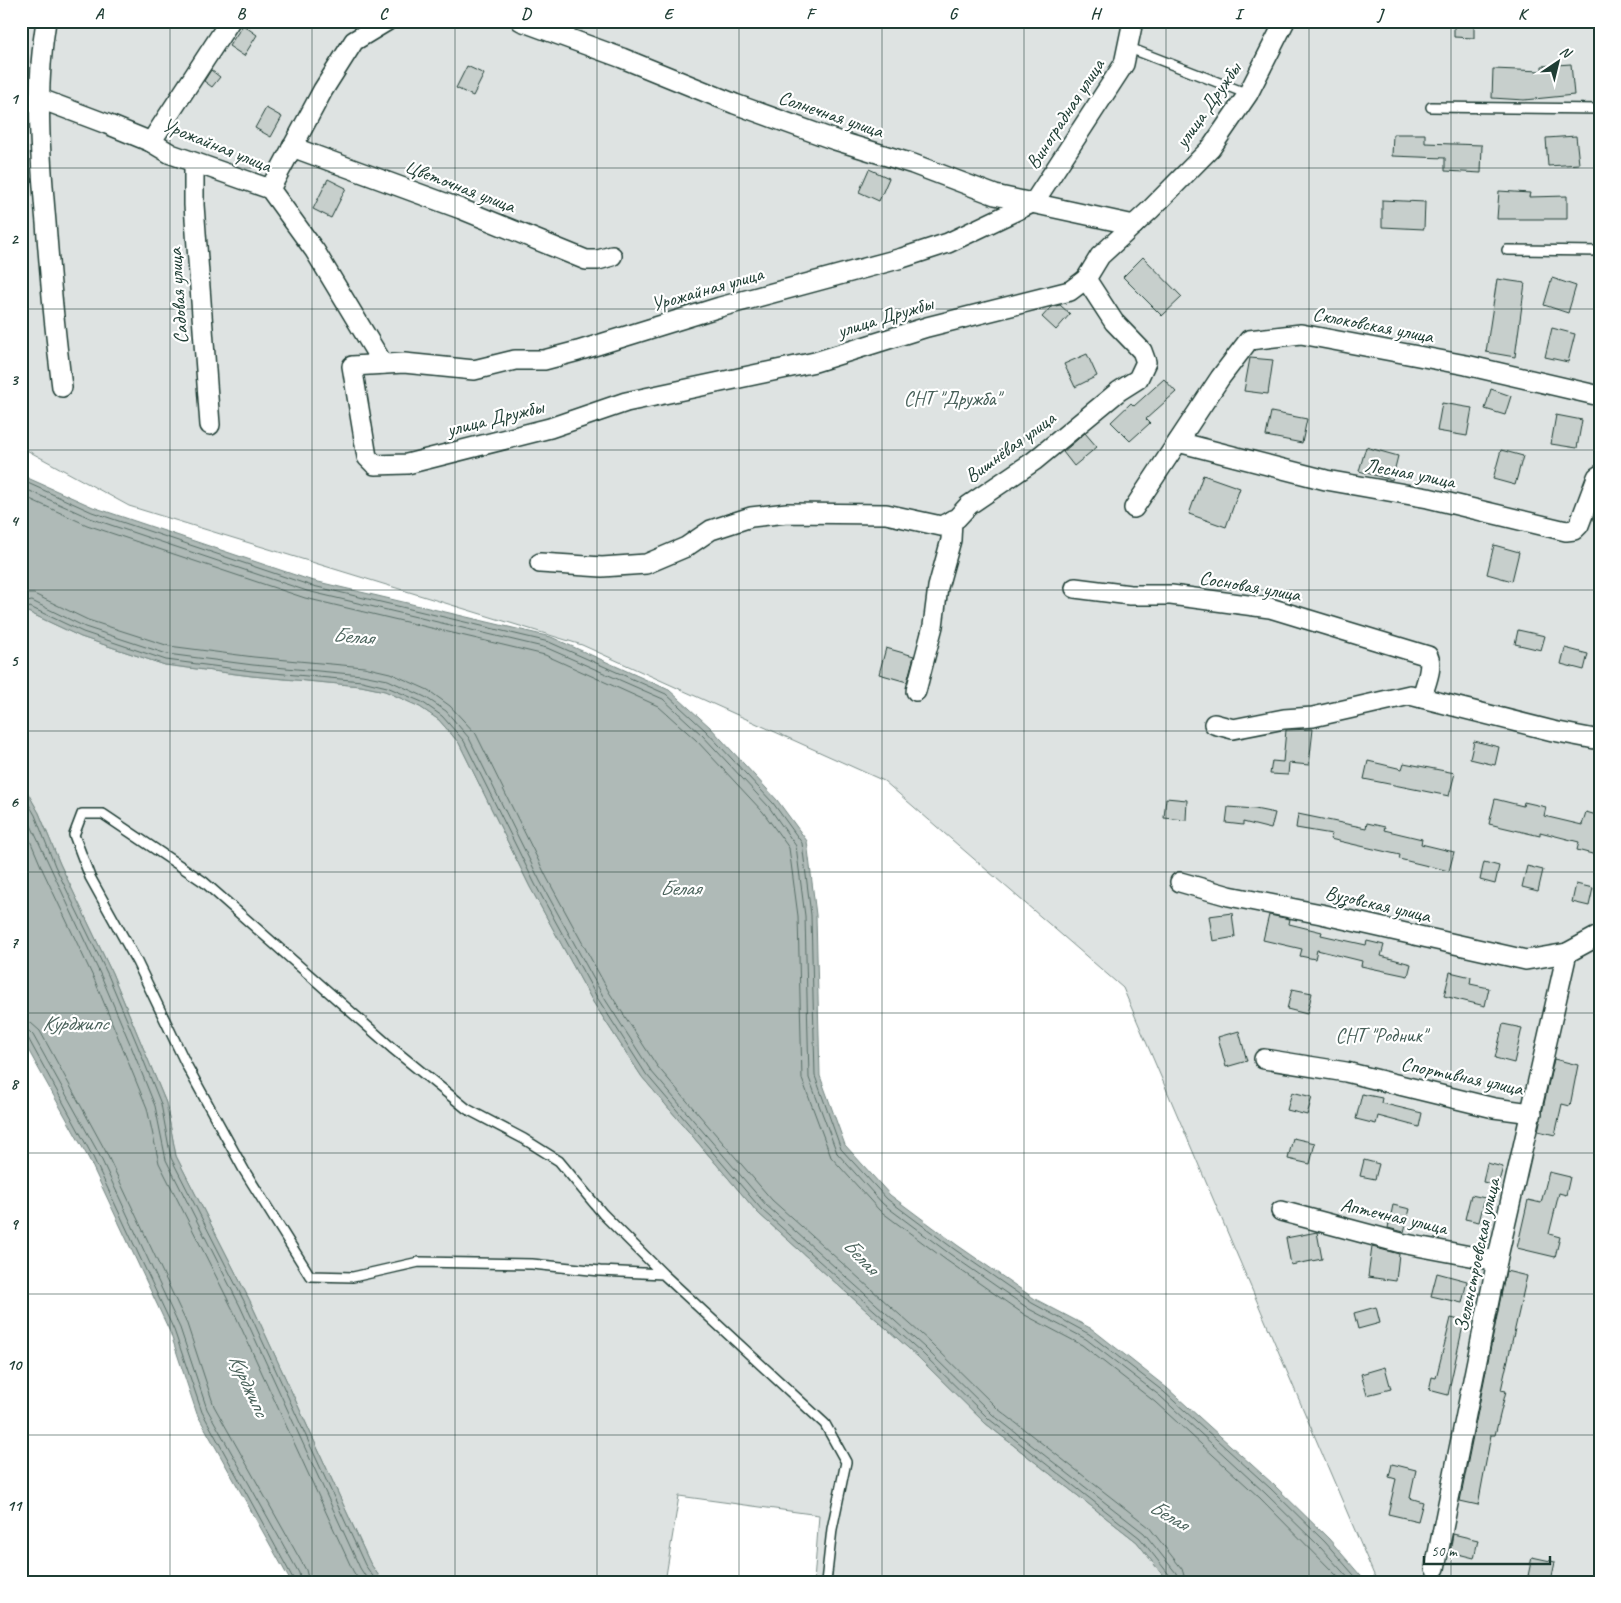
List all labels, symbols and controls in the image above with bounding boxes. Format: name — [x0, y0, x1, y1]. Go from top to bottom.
text: A — [95, 4, 105, 24]
text: B — [237, 4, 247, 24]
text: C — [379, 4, 389, 24]
text: D — [521, 4, 532, 24]
text: E — [664, 4, 675, 24]
text: F — [806, 4, 817, 24]
text: G — [949, 4, 959, 24]
text: H — [1090, 4, 1102, 24]
text: I — [1235, 4, 1245, 24]
text: J — [1376, 4, 1385, 24]
text: K — [1518, 4, 1530, 24]
north arrow — [1534, 38, 1584, 88]
text: N — [1557, 42, 1576, 63]
street label: Виноградная улица — [1020, 53, 1111, 174]
street label: улица Дружбы — [1169, 56, 1247, 153]
street label: Солнечная улица — [775, 84, 888, 144]
text: 1 — [10, 89, 19, 109]
street label: Урожайная улица — [159, 112, 277, 179]
street label: Цветочная улица — [401, 153, 520, 219]
text: 2 — [10, 229, 19, 249]
street label: Садовая улица — [162, 246, 194, 345]
street label: Урожайная улица — [648, 261, 768, 317]
street label: улица Дружбы — [833, 290, 937, 344]
street label: Склоковская улица — [1311, 301, 1437, 349]
text: 3 — [10, 370, 19, 390]
park label: СНТ "Дружба" — [904, 386, 1005, 411]
street label: улица Дружбы — [443, 394, 547, 442]
street label: Вишнёвая улица — [960, 405, 1062, 488]
street label: Лесная улица — [1363, 452, 1459, 494]
text: 4 — [10, 511, 19, 531]
street label: Сосновая улица — [1197, 565, 1304, 607]
water label: Белая — [332, 621, 378, 651]
text: 5 — [11, 651, 20, 671]
text: 6 — [10, 792, 19, 812]
water label: Белая — [660, 875, 704, 901]
street label: Вузовская улица — [1323, 880, 1434, 929]
text: 7 — [10, 933, 19, 953]
water label: Курджипс — [42, 1010, 110, 1036]
park label: СНТ "Родник" — [1335, 1023, 1431, 1048]
street label: Спортивная улица — [1399, 1051, 1526, 1101]
text: 8 — [10, 1074, 19, 1094]
street label: Зеленстроевская улица — [1449, 1174, 1506, 1334]
street label: Аптечная улица — [1338, 1192, 1451, 1241]
text: 9 — [10, 1214, 19, 1234]
water label: Белая — [838, 1232, 887, 1282]
water label: Курджипс — [223, 1350, 276, 1422]
text: 10 — [7, 1355, 23, 1375]
water label: Белая — [1145, 1494, 1196, 1538]
text: 11 — [7, 1496, 23, 1516]
scale bar — [1424, 1533, 1550, 1565]
text: 50 m — [1431, 1542, 1458, 1561]

